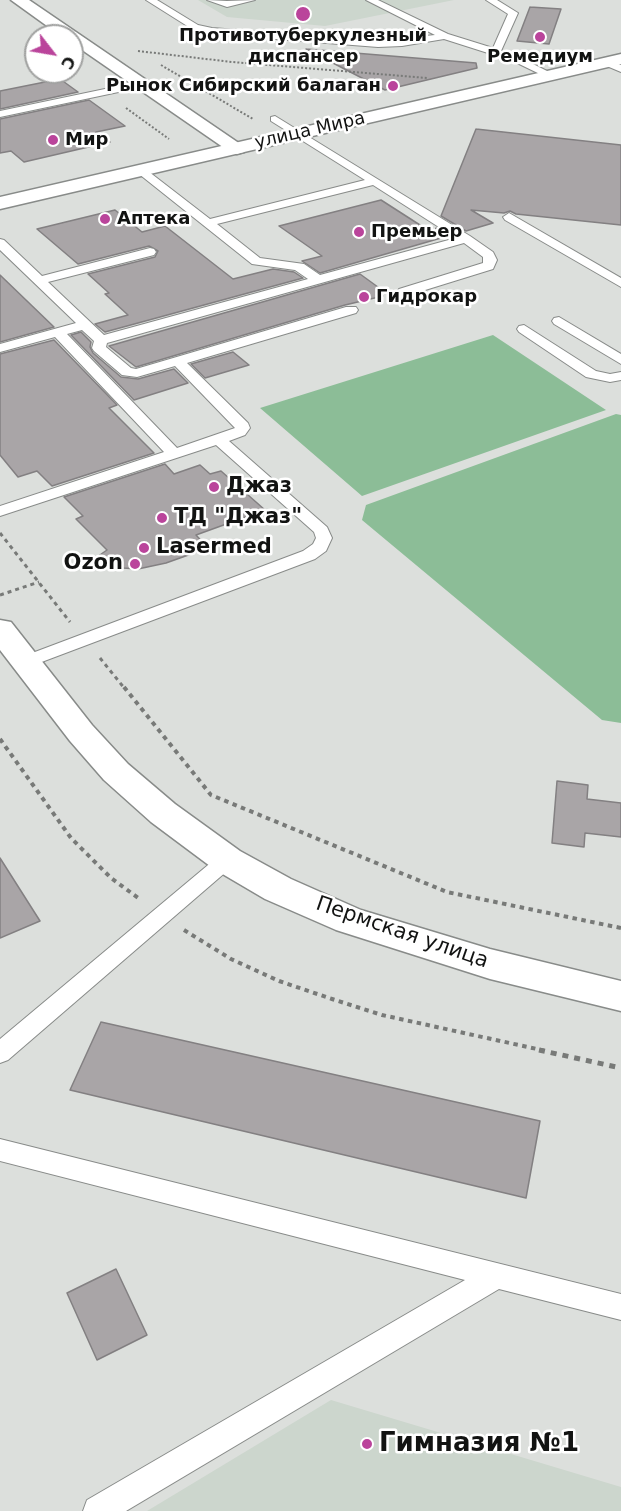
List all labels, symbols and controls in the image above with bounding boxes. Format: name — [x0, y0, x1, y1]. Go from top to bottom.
marker: Противотуберкулезный диспансер — [294, 5, 312, 23]
north arrow — [24, 24, 84, 84]
place label: Противотуберкулезный диспансер — [179, 25, 427, 68]
marker: Ремедиум — [533, 30, 547, 44]
place label: Ремедиум — [487, 46, 593, 68]
text: С — [57, 53, 79, 72]
place label: Рынок Сибирский балаган — [106, 75, 381, 97]
marker: Рынок Сибирский балаган — [386, 79, 400, 93]
street label: улица Мира — [253, 108, 367, 154]
place label: Мир — [65, 129, 108, 151]
marker: Мир — [46, 133, 60, 147]
place label: Аптека — [117, 208, 190, 230]
marker: Аптека — [98, 212, 112, 226]
place label: Премьер — [371, 221, 462, 243]
marker: Премьер — [352, 225, 366, 239]
place label: Гидрокар — [376, 286, 477, 308]
marker: Гидрокар — [357, 290, 371, 304]
place label: Джаз — [226, 474, 292, 500]
marker: Джаз — [207, 480, 221, 494]
place label: ТД "Джаз" — [174, 505, 302, 531]
marker: ТД "Джаз" — [155, 511, 169, 525]
place label: Lasermed — [156, 535, 272, 561]
marker: Lasermed — [137, 541, 151, 555]
place label: Ozon — [64, 551, 123, 577]
marker: Ozon — [128, 557, 142, 571]
street label: Пермская улица — [312, 892, 492, 974]
place label: Гимназия №1 — [379, 1428, 579, 1460]
marker: Гимназия №1 — [360, 1437, 374, 1451]

